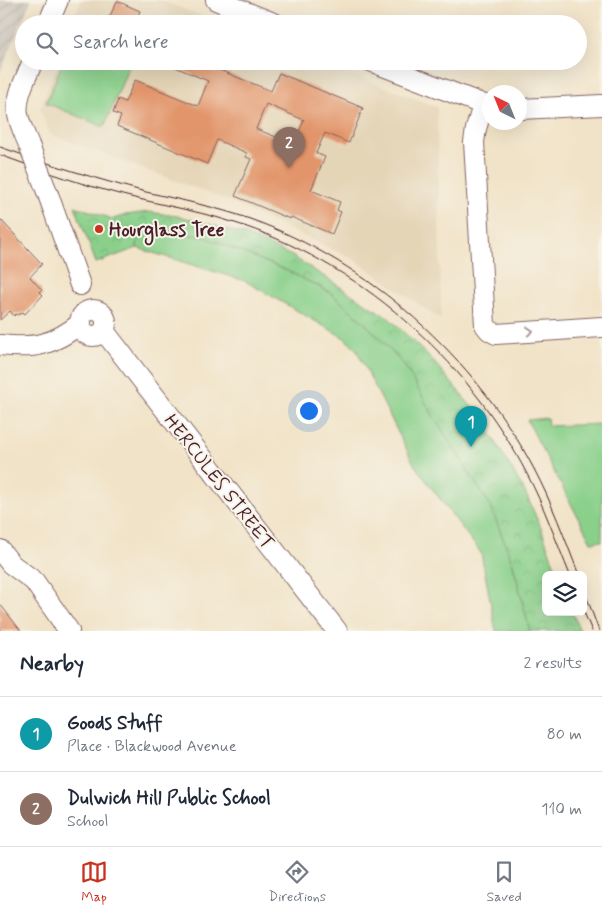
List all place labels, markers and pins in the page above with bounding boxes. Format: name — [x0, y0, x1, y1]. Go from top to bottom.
pin: 2 — [273, 127, 305, 168]
place label: Hourglass Tree — [109, 218, 224, 246]
marker: Hourglass Tree — [93, 223, 105, 235]
pin: 1 — [455, 406, 487, 447]

